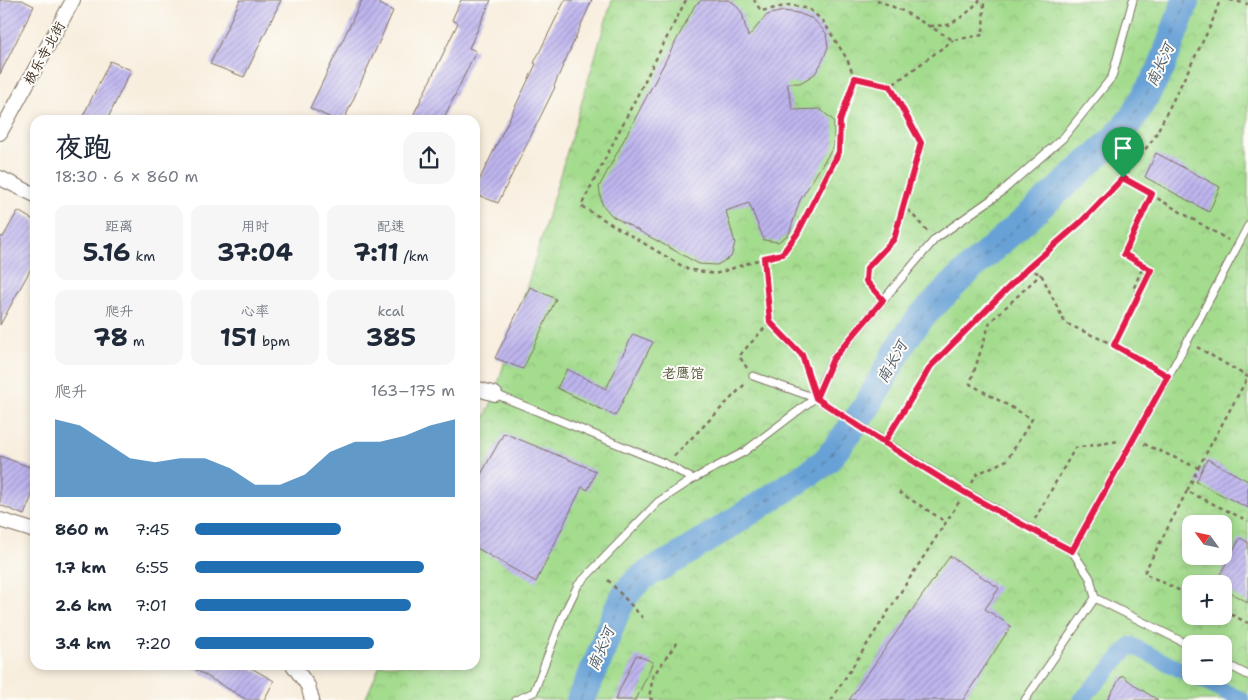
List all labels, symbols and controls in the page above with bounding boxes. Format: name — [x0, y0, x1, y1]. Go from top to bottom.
street label: 极乐寺北街 — [19, 18, 69, 88]
water label: 南长河 — [1141, 38, 1180, 90]
pin — [1102, 127, 1144, 178]
text: 夜跑 — [55, 128, 111, 166]
button: share — [403, 132, 455, 184]
icon: arrive — [1109, 134, 1137, 162]
text: 18:30 · 6 × 860 m — [55, 166, 198, 187]
text: 距离 — [105, 217, 133, 235]
text: 用时 — [241, 217, 269, 235]
text: 配速 — [377, 217, 405, 235]
text: 5.16 — [83, 235, 131, 269]
text: 37:04 — [217, 235, 293, 269]
text: 7:11 — [353, 235, 399, 269]
text: km — [131, 247, 155, 265]
text: /km — [399, 247, 429, 265]
text: 爬升 — [105, 302, 133, 320]
text: 心率 — [241, 302, 269, 320]
text: kcal — [377, 302, 405, 320]
text: 78 — [93, 320, 128, 354]
text: 151 — [220, 320, 257, 354]
text: 385 — [366, 320, 416, 354]
text: m — [128, 332, 145, 350]
text: bpm — [257, 332, 290, 350]
water label: 南长河 — [872, 335, 913, 387]
park label: 老鹰馆 — [662, 364, 704, 382]
text: 163–175 m — [371, 380, 455, 401]
text: 爬升 — [55, 381, 87, 402]
north arrow — [1182, 515, 1232, 565]
map controls — [1182, 515, 1232, 685]
text: 860 m — [55, 519, 109, 540]
text: 7:45 — [135, 519, 170, 540]
text: 1.7 km — [55, 557, 106, 578]
text: 6:55 — [135, 557, 169, 578]
button: + — [1182, 575, 1232, 625]
text: 2.6 km — [55, 595, 112, 616]
text: 7:01 — [135, 595, 167, 616]
water label: 南长河 — [583, 622, 620, 674]
text: 3.4 km — [55, 633, 111, 654]
text: 7:20 — [135, 633, 171, 654]
button: − — [1182, 635, 1232, 685]

